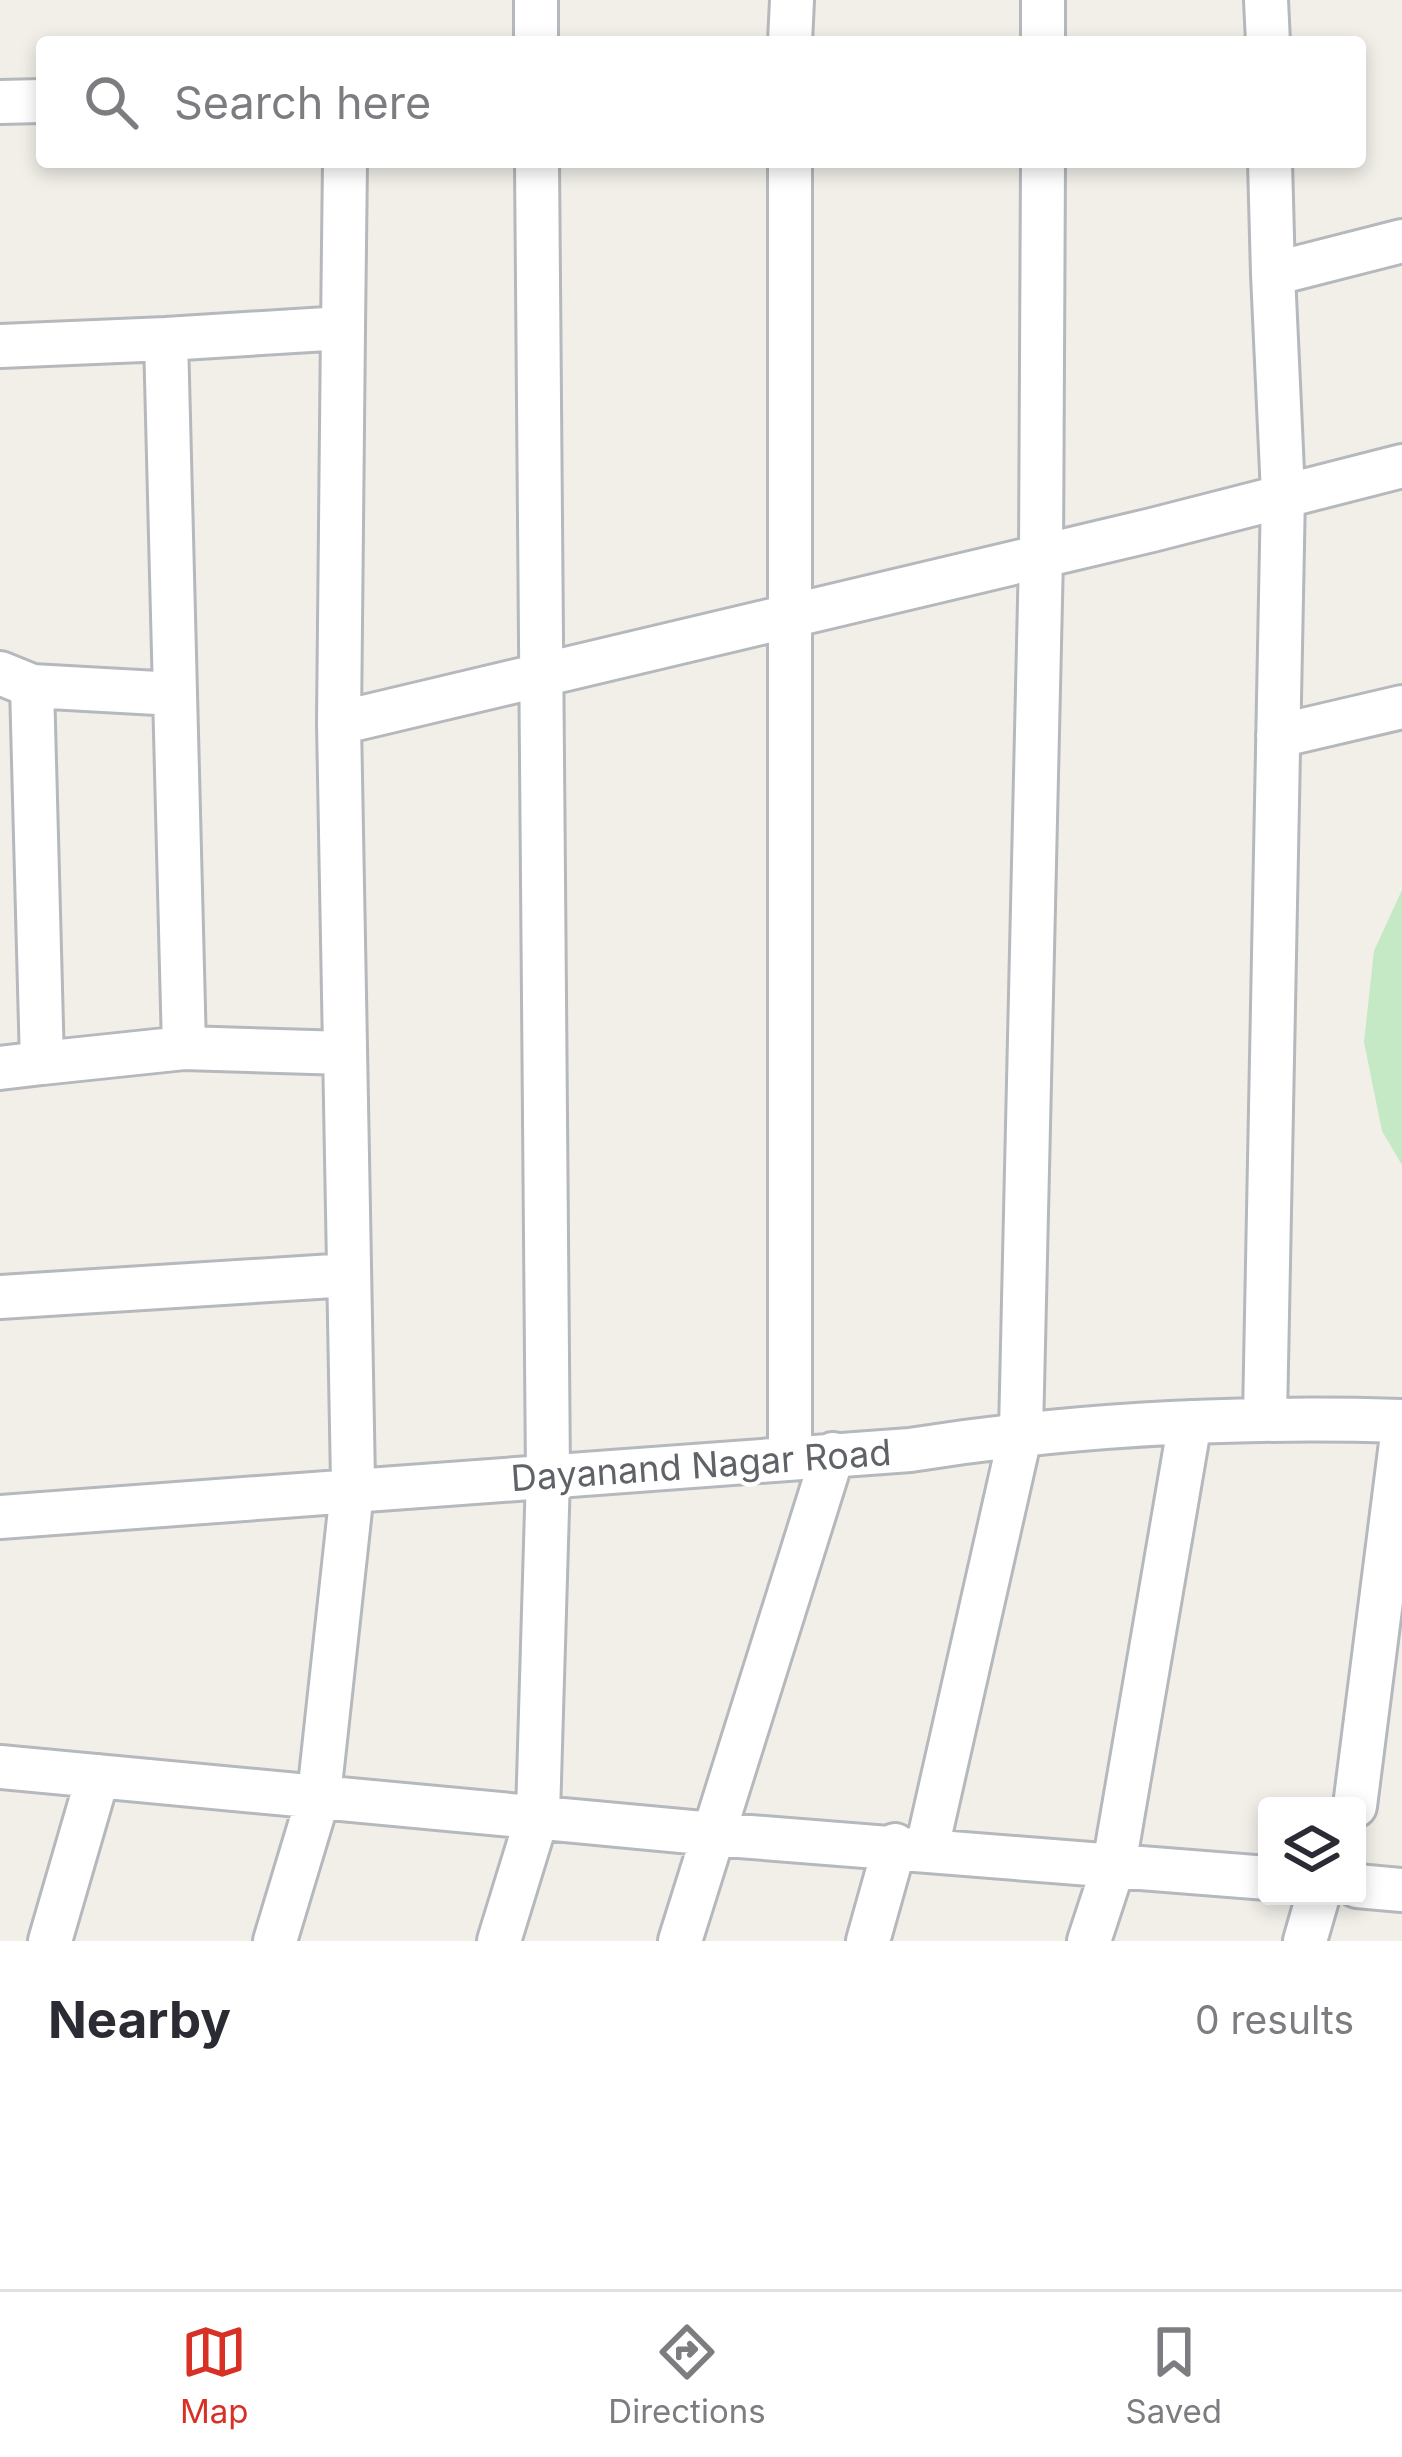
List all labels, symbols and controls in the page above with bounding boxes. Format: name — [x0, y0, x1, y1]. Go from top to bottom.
search box — [36, 36, 1366, 168]
icon: search — [78, 69, 144, 135]
text: Search here — [174, 75, 431, 130]
street label: Dayanand Nagar Road — [509, 1430, 893, 1500]
map controls — [1258, 1797, 1366, 1905]
button: layers — [1258, 1797, 1366, 1905]
text: Nearby — [48, 1989, 231, 2050]
text: 0 results — [1195, 1996, 1354, 2043]
tab: Map — [180, 2319, 248, 2431]
tab: Directions — [608, 2319, 766, 2431]
tab: Saved — [1125, 2319, 1222, 2431]

